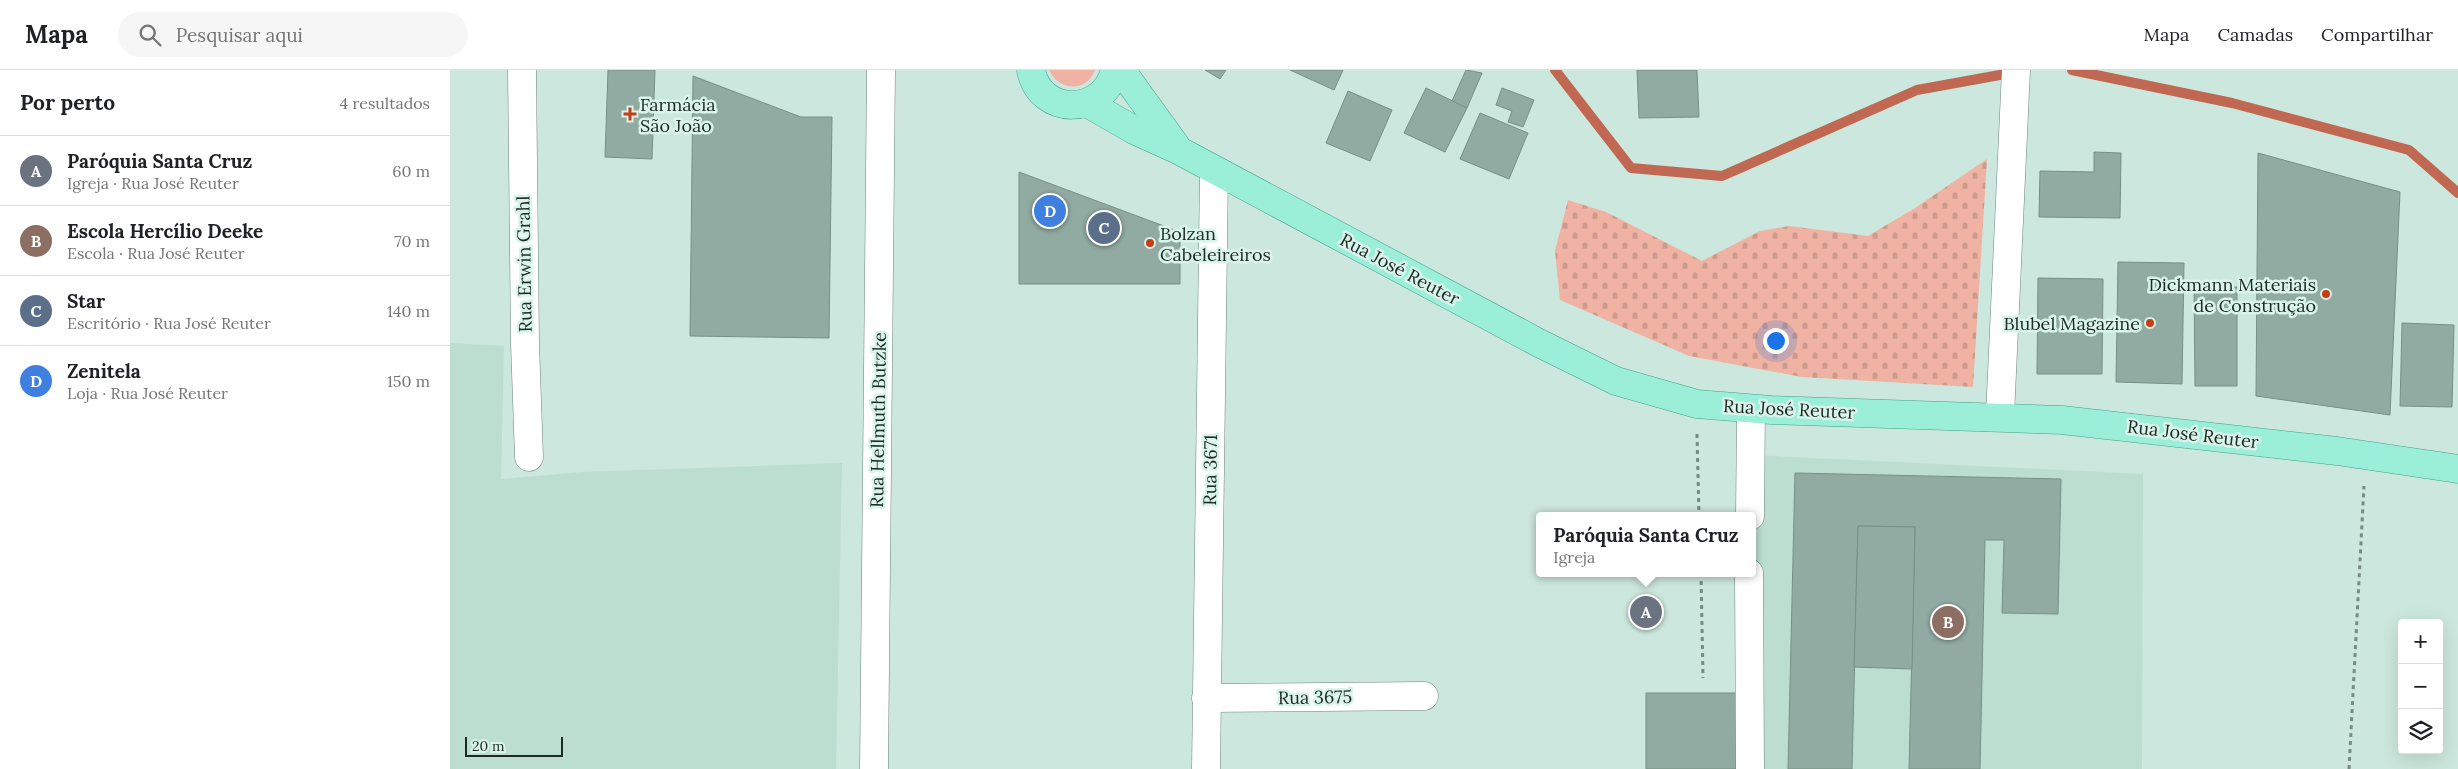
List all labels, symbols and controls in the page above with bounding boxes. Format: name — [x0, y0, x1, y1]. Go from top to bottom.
search box — [118, 12, 468, 57]
text: Mapa — [25, 19, 88, 50]
icon: search — [136, 21, 164, 49]
text: Pesquisar aqui — [176, 23, 303, 47]
text: Mapa — [2144, 23, 2189, 46]
text: Camadas — [2217, 23, 2293, 46]
text: Compartilhar — [2321, 23, 2433, 46]
text: Por perto — [20, 89, 115, 116]
text: 4 resultados — [340, 93, 430, 113]
place label: Farmácia São João — [640, 93, 716, 137]
marker: Farmácia São João — [624, 108, 636, 120]
text: Paróquia Santa Cruz — [67, 149, 252, 173]
text: A — [31, 161, 41, 181]
text: 60 m — [392, 161, 430, 181]
text: Igreja · Rua José Reuter — [67, 173, 239, 193]
pin: D — [1034, 192, 1066, 230]
street label: Rua Erwin Grahl — [511, 195, 537, 333]
pin: C — [1088, 209, 1120, 247]
text: Escola Hercílio Deeke — [67, 219, 263, 243]
place label: Bolzan Cabeleireiros — [1160, 222, 1271, 266]
street label: Rua José Reuter — [1336, 228, 1464, 310]
text: B — [31, 231, 41, 251]
text: 70 m — [394, 231, 430, 251]
marker: Bolzan Cabeleireiros — [1144, 237, 1156, 249]
text: Escola · Rua José Reuter — [67, 243, 245, 263]
place label: Dickmann Materiais de Construção — [2148, 273, 2316, 317]
marker: Dickmann Materiais de Construção — [2320, 288, 2332, 300]
text: Star — [67, 289, 105, 313]
text: C — [30, 301, 42, 321]
text: 140 m — [387, 301, 430, 321]
place label: Blubel Magazine — [2003, 312, 2140, 335]
text: Escritório · Rua José Reuter — [67, 313, 271, 333]
marker: Blubel Magazine — [2144, 317, 2156, 329]
your location — [1763, 328, 1789, 354]
street label: Rua Hellmuth Butzke — [865, 332, 891, 508]
text: Zenitela — [67, 359, 141, 383]
text: D — [30, 371, 42, 391]
text: 150 m — [387, 371, 430, 391]
text: Loja · Rua José Reuter — [67, 383, 228, 403]
street label: Rua José Reuter — [1722, 394, 1856, 424]
street label: Rua José Reuter — [2126, 415, 2260, 453]
street label: Rua 3671 — [1198, 434, 1222, 506]
popup — [1536, 512, 1756, 577]
text: Paróquia Santa Cruz — [1553, 523, 1739, 547]
text: Igreja — [1553, 547, 1595, 567]
pin: A — [1630, 593, 1662, 631]
pin: B — [1932, 603, 1964, 641]
map controls — [2398, 619, 2443, 754]
button: + — [2398, 619, 2443, 664]
button: − — [2398, 664, 2443, 709]
street label: Rua 3675 — [1278, 685, 1352, 709]
button: layers — [2398, 709, 2443, 754]
scale bar — [465, 734, 562, 757]
text: 20 m — [472, 737, 504, 755]

